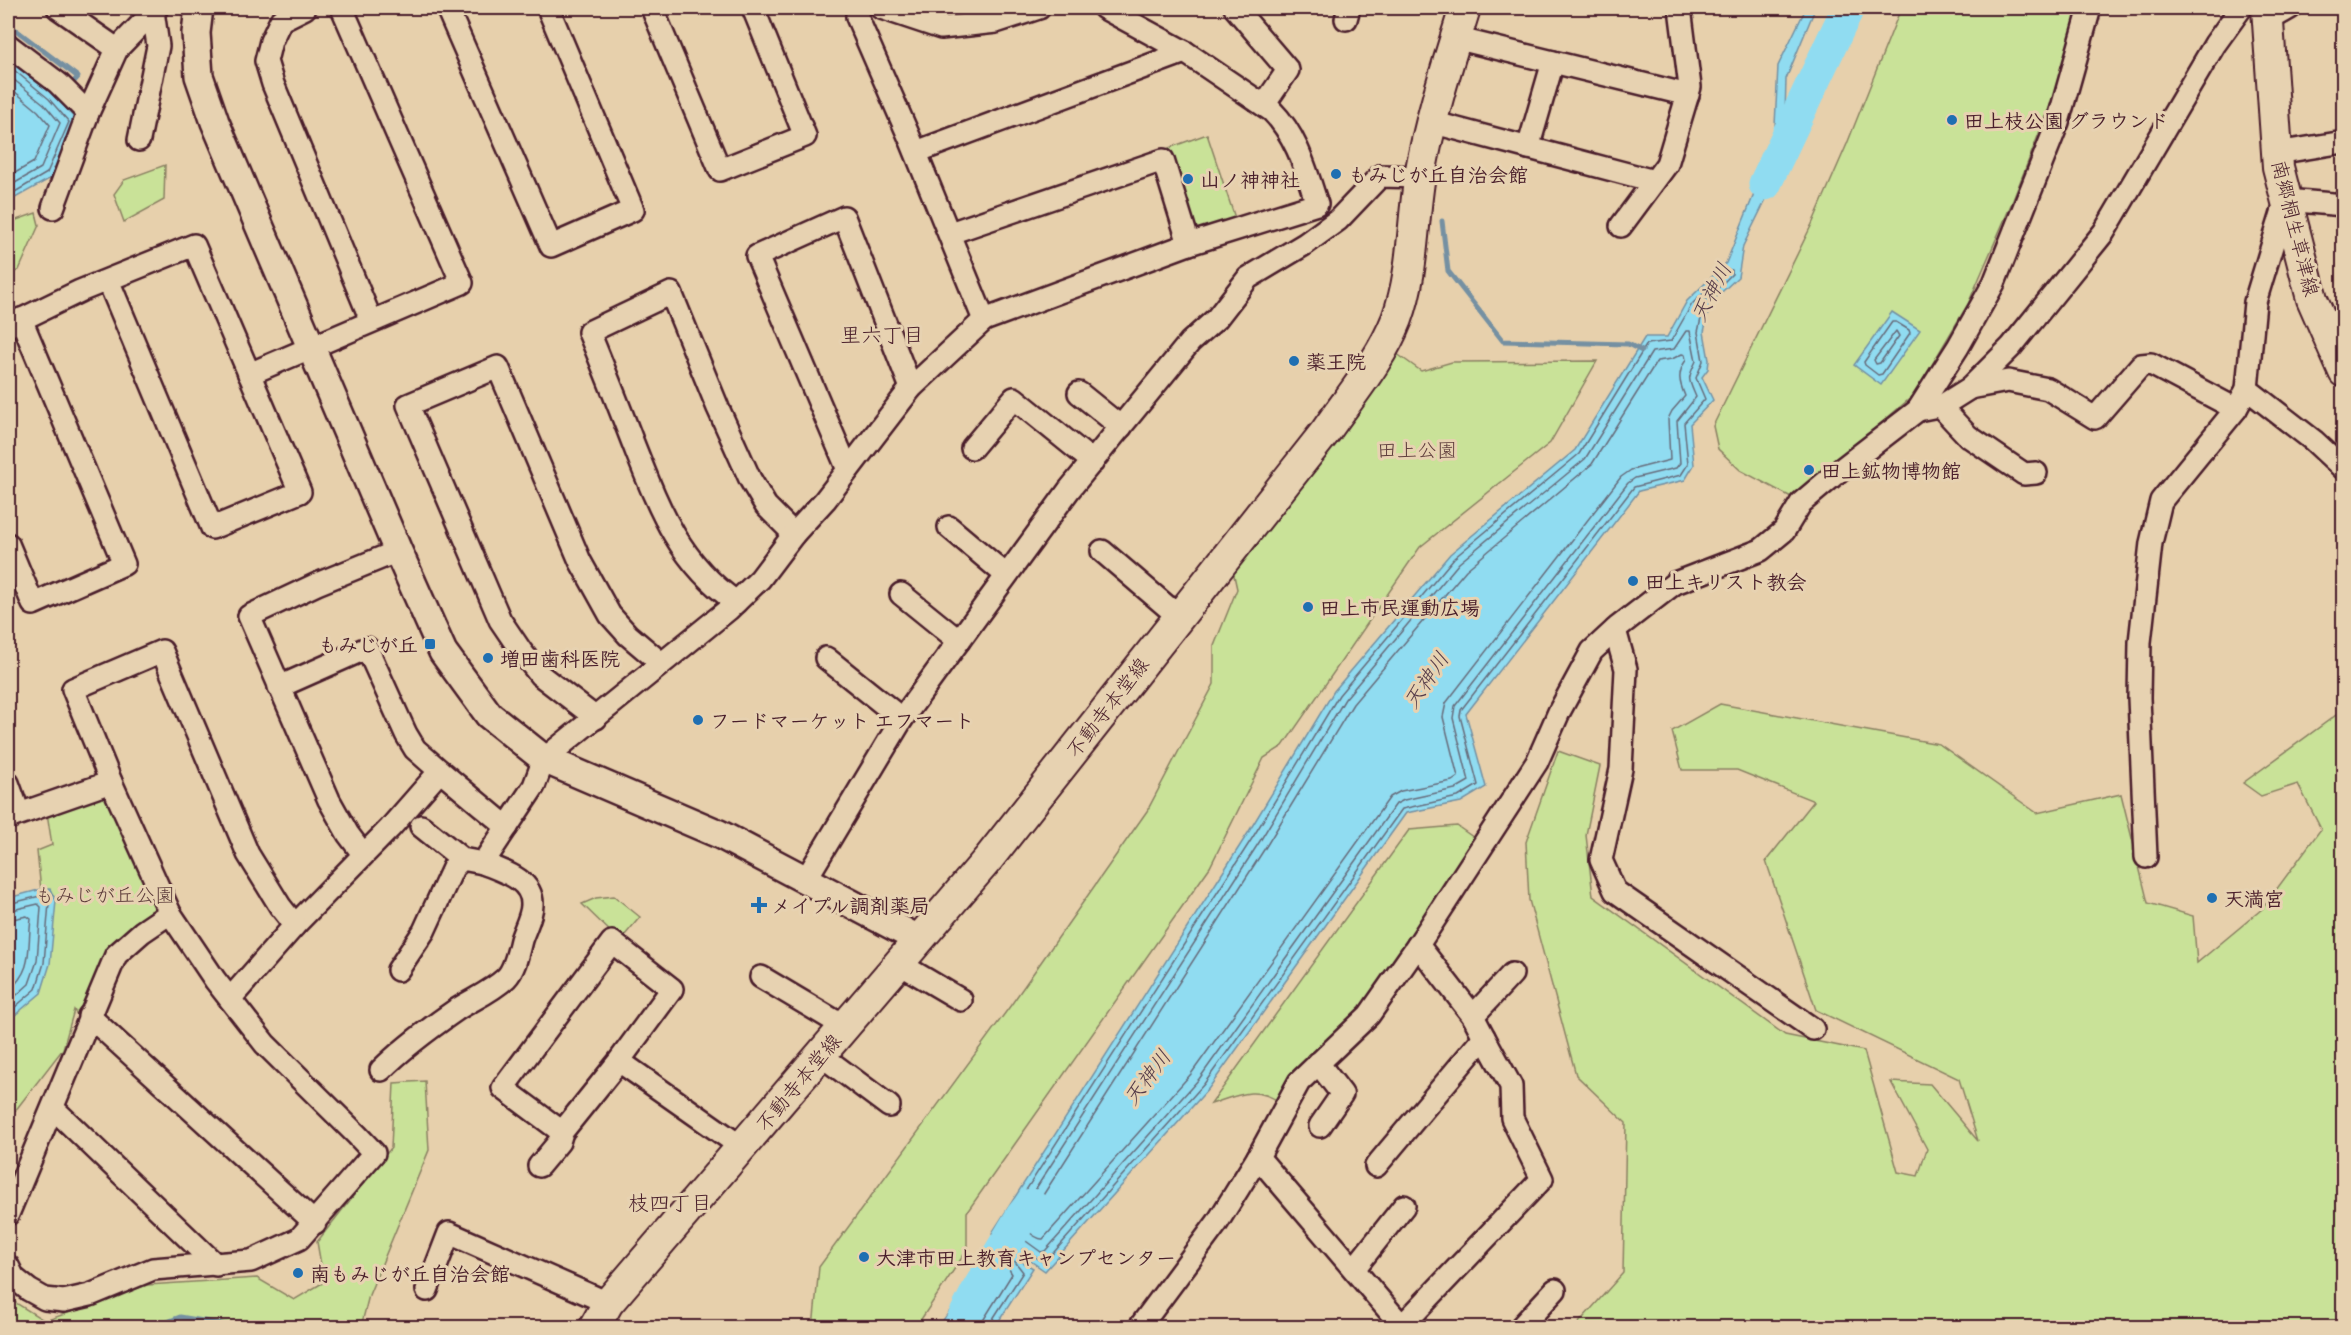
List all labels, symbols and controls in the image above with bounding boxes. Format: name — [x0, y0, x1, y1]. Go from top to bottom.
place label: 田上枝公園 グラウンド — [1964, 108, 2169, 133]
marker: 田上枝公園 グラウンド — [1945, 113, 1959, 127]
street label: 南郷桐生草津線 — [2267, 157, 2325, 299]
place label: もみじが丘自治会館 — [1348, 162, 1528, 187]
place label: 山ノ神神社 — [1200, 167, 1300, 192]
marker: もみじが丘自治会館 — [1329, 167, 1343, 181]
marker: 山ノ神神社 — [1181, 172, 1195, 186]
water label: 天神川 — [1685, 258, 1737, 326]
district label: 里六丁目 — [840, 321, 924, 348]
place label: 薬王院 — [1306, 349, 1366, 374]
marker: 薬王院 — [1287, 354, 1301, 368]
park label: 田上公園 — [1377, 437, 1457, 462]
place label: 田上鉱物博物館 — [1821, 458, 1961, 483]
marker: 田上鉱物博物館 — [1802, 463, 1816, 477]
place label: 田上キリスト教会 — [1645, 569, 1807, 594]
marker: 田上キリスト教会 — [1626, 574, 1640, 588]
place label: 田上市民運動広場 — [1320, 595, 1480, 620]
marker: 田上市民運動広場 — [1301, 600, 1315, 614]
place label: もみじが丘 — [318, 632, 418, 657]
marker: もみじが丘 — [423, 637, 437, 651]
place label: 増田歯科医院 — [500, 646, 620, 671]
water label: 天神川 — [1397, 646, 1455, 714]
marker: 増田歯科医院 — [481, 651, 495, 665]
street label: 不動寺本堂線 — [1060, 652, 1154, 762]
place label: フードマーケット エフマート — [710, 708, 974, 733]
marker: フードマーケット エフマート — [691, 713, 705, 727]
park label: もみじが丘公園 — [35, 882, 175, 907]
place label: 天満宮 — [2224, 886, 2284, 911]
marker: 天満宮 — [2205, 891, 2219, 905]
place label: メイプル調剤薬局 — [771, 893, 930, 918]
marker: メイプル調剤薬局 — [752, 898, 766, 912]
street label: 不動寺本堂線 — [750, 1028, 846, 1136]
water label: 天神川 — [1117, 1044, 1177, 1110]
district label: 枝四丁目 — [628, 1189, 712, 1216]
place label: 大津市田上教育キャンプセンター — [876, 1245, 1176, 1270]
marker: 大津市田上教育キャンプセンター — [857, 1250, 871, 1264]
place label: 南もみじが丘自治会館 — [310, 1261, 510, 1286]
marker: 南もみじが丘自治会館 — [291, 1266, 305, 1280]

